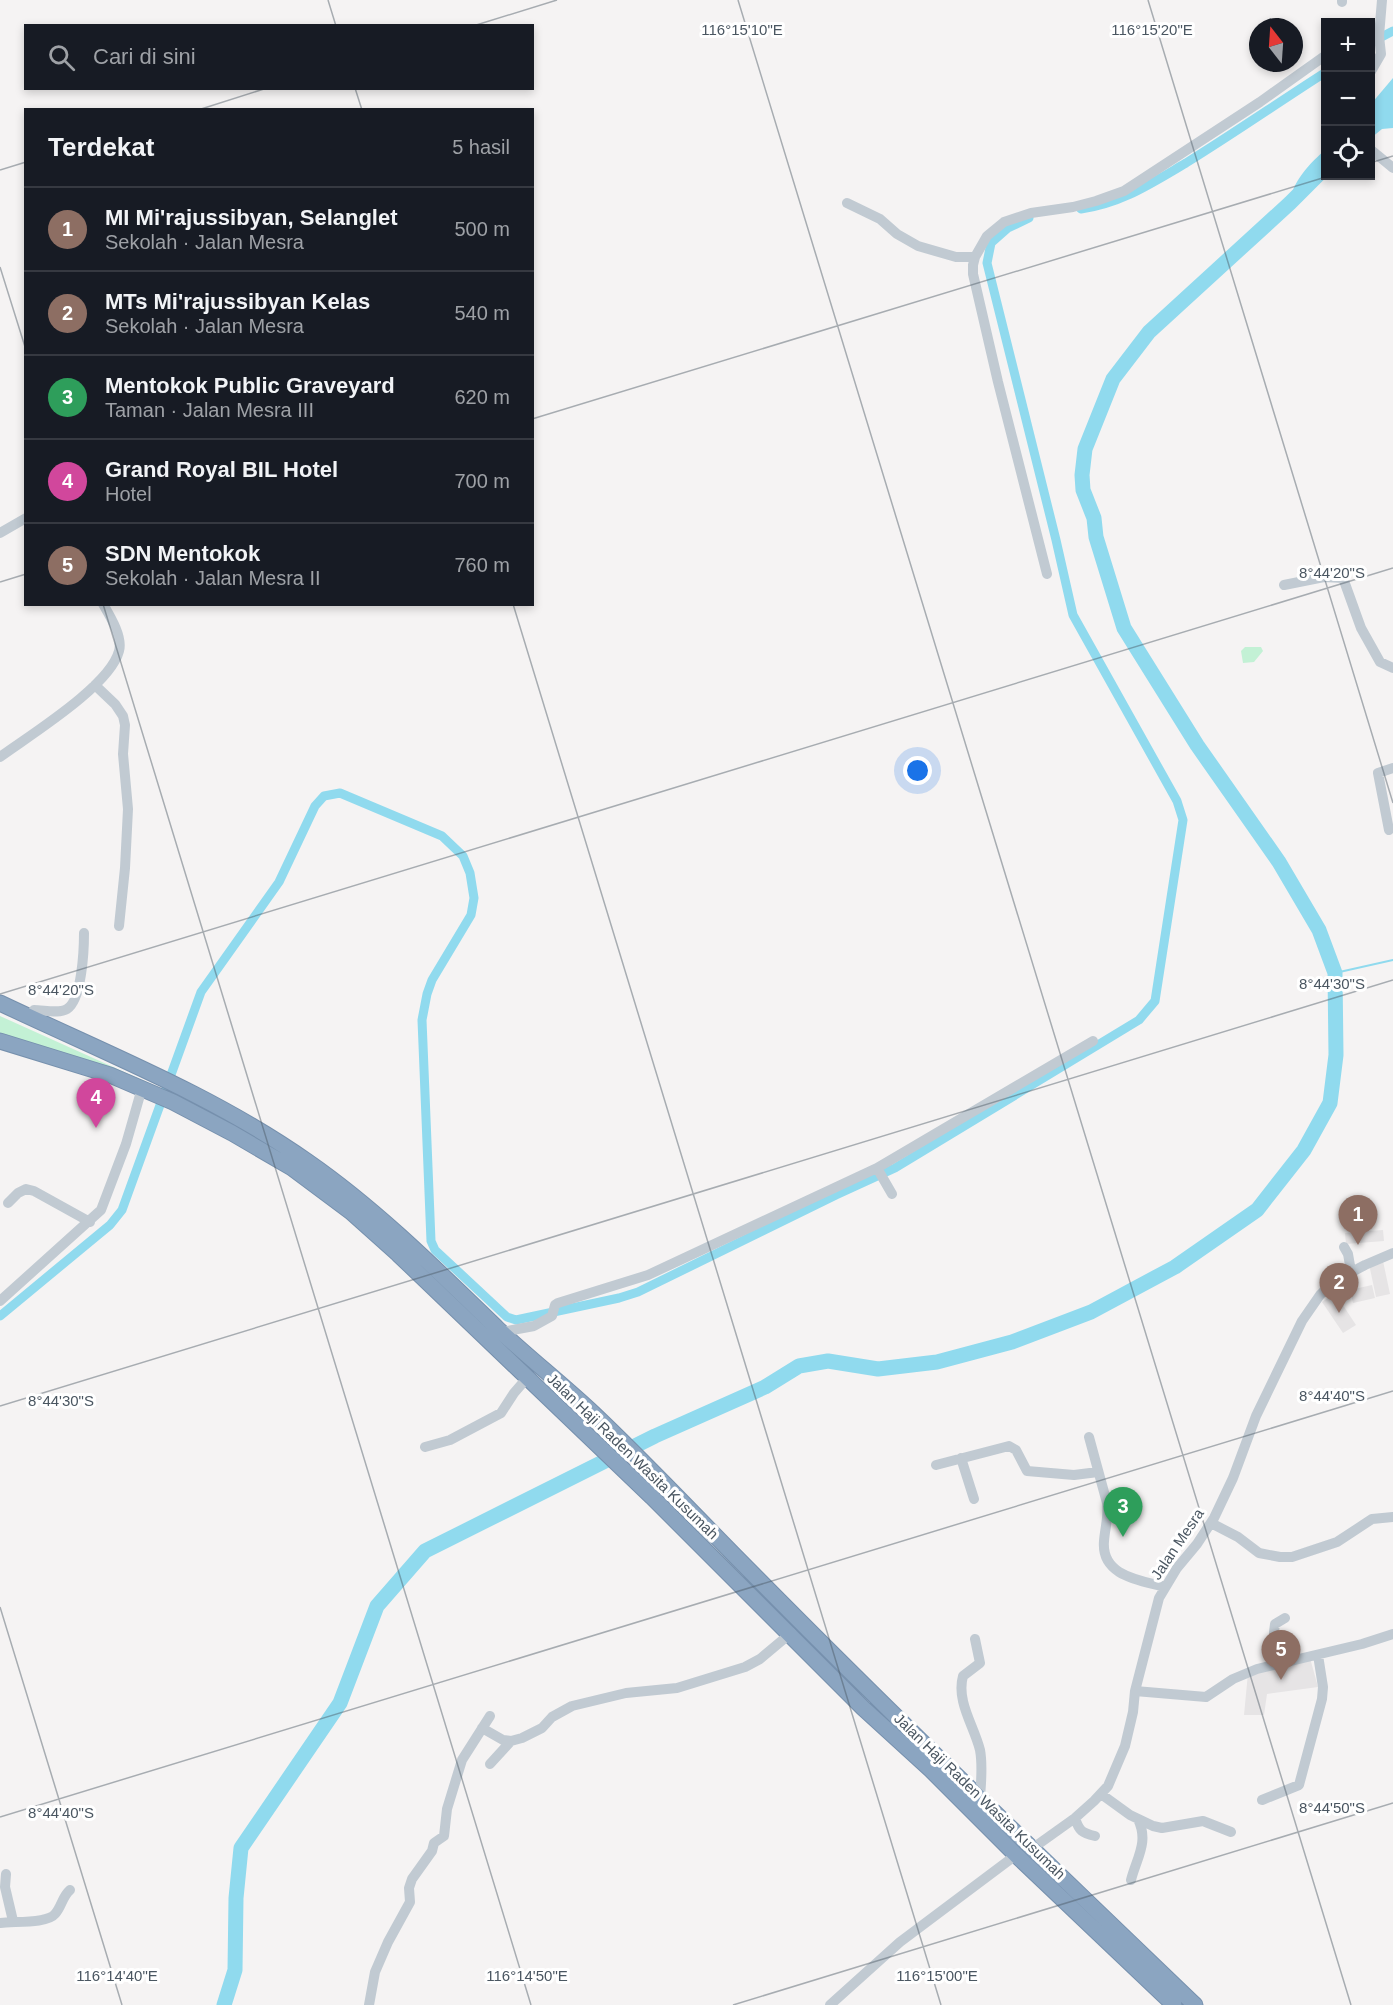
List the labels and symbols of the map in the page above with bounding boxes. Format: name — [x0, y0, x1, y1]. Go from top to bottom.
north arrow — [1249, 18, 1303, 72]
text: 116°15'10"E — [701, 21, 783, 38]
text: 116°15'20"E — [1111, 21, 1193, 38]
text: 8°44'20"S — [1299, 564, 1365, 581]
your location — [903, 756, 932, 785]
text: 8°44'30"S — [1299, 975, 1365, 992]
text: 8°44'20"S — [28, 981, 94, 998]
pin: 4 — [76, 1078, 116, 1128]
pin: 1 — [1338, 1196, 1378, 1245]
pin: 2 — [1320, 1264, 1358, 1313]
street label: Jalan Haji Raden Wasita Kusumah — [544, 1370, 722, 1542]
text: 8°44'40"S — [1299, 1387, 1365, 1404]
text: 8°44'30"S — [28, 1392, 94, 1409]
pin: 3 — [1104, 1488, 1142, 1537]
street label: Jalan Mesra — [1147, 1505, 1207, 1583]
pin: 5 — [1262, 1630, 1300, 1680]
street label: Jalan Haji Raden Wasita Kusumah — [891, 1710, 1069, 1882]
text: 8°44'50"S — [1299, 1799, 1365, 1816]
text: 8°44'40"S — [28, 1804, 94, 1821]
text: 116°14'40"E — [76, 1967, 158, 1984]
text: 116°14'50"E — [486, 1967, 568, 1984]
text: 116°15'00"E — [896, 1967, 978, 1984]

